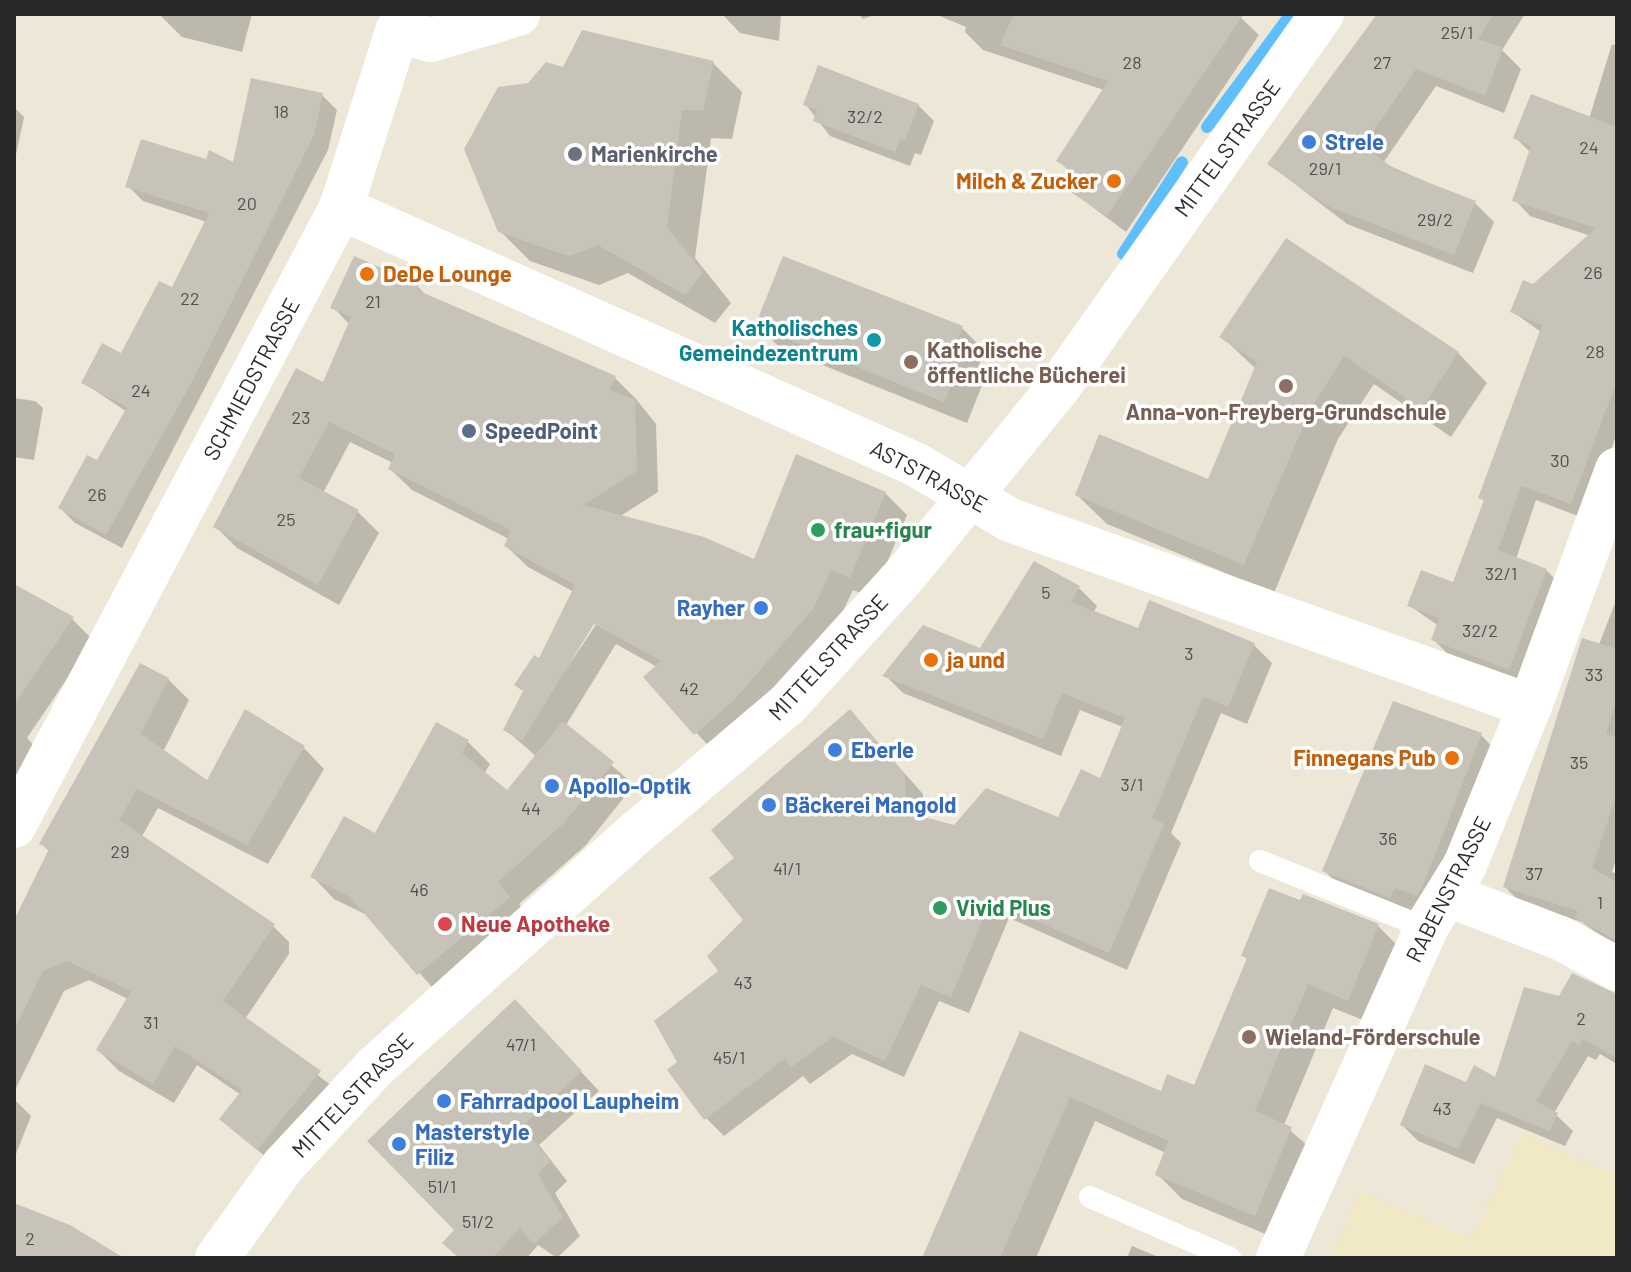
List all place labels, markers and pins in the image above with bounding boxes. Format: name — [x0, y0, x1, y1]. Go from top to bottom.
place label: Strele — [1325, 129, 1384, 155]
marker: Strele — [1300, 133, 1318, 151]
place label: Marienkirche — [591, 141, 718, 167]
marker: Marienkirche — [566, 145, 584, 163]
place label: Milch & Zucker — [956, 168, 1098, 194]
marker: Milch & Zucker — [1105, 172, 1123, 190]
place label: DeDe Lounge — [383, 261, 512, 287]
marker: DeDe Lounge — [358, 265, 376, 283]
place label: Katholisches Gemeindezentrum — [679, 314, 858, 366]
marker: Katholisches Gemeindezentrum — [865, 331, 883, 349]
place label: Katholische öffentliche Bücherei — [927, 336, 1126, 388]
marker: Katholische öffentliche Bücherei — [902, 353, 920, 371]
marker: Anna-von-Freyberg-Grundschule — [1277, 377, 1295, 395]
place label: Anna-von-Freyberg-Grundschule — [1125, 399, 1447, 425]
place label: SpeedPoint — [485, 418, 598, 444]
marker: SpeedPoint — [460, 422, 478, 440]
place label: frau+figur — [834, 517, 932, 543]
marker: frau+figur — [809, 521, 827, 539]
place label: Rayher — [677, 595, 745, 621]
marker: Rayher — [752, 599, 770, 617]
place label: ja und — [947, 647, 1005, 673]
marker: ja und — [922, 651, 940, 669]
place label: Eberle — [851, 737, 914, 763]
marker: Eberle — [826, 741, 844, 759]
place label: Finnegans Pub — [1293, 745, 1436, 771]
marker: Finnegans Pub — [1443, 749, 1461, 767]
place label: Apollo-Optik — [568, 773, 691, 799]
marker: Apollo-Optik — [543, 777, 561, 795]
place label: Bäckerei Mangold — [785, 792, 957, 818]
marker: Bäckerei Mangold — [760, 796, 778, 814]
place label: Vivid Plus — [956, 895, 1051, 921]
marker: Vivid Plus — [931, 899, 949, 917]
place label: Neue Apotheke — [461, 911, 610, 937]
marker: Neue Apotheke — [436, 915, 454, 933]
place label: Wieland-Förderschule — [1265, 1024, 1481, 1050]
marker: Wieland-Förderschule — [1240, 1028, 1258, 1046]
place label: Fahrradpool Laupheim — [460, 1088, 679, 1114]
marker: Fahrradpool Laupheim — [435, 1092, 453, 1110]
place label: Masterstyle Filiz — [415, 1118, 530, 1170]
marker: Masterstyle Filiz — [390, 1135, 408, 1153]

